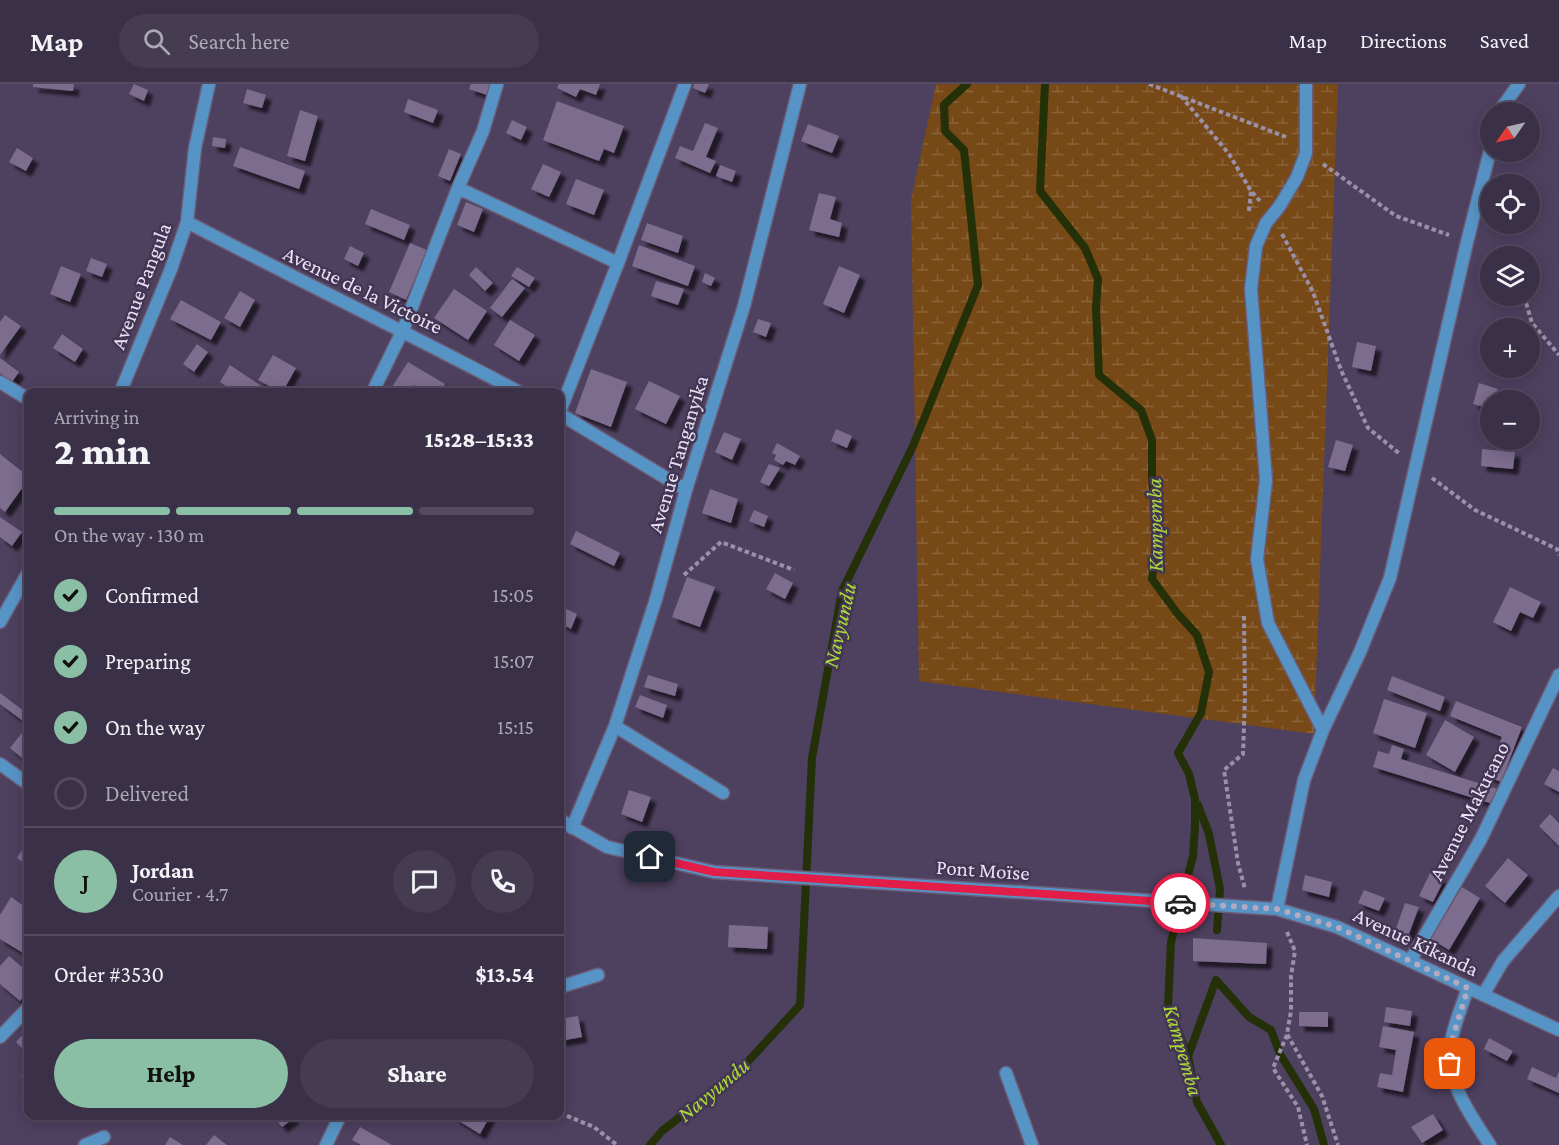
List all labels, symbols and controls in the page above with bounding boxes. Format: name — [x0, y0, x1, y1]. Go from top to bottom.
search box — [119, 14, 539, 68]
icon: search — [140, 25, 173, 58]
text: Map — [30, 26, 83, 57]
text: Search here — [188, 29, 289, 54]
text: Map — [1289, 29, 1327, 53]
text: Directions — [1360, 29, 1447, 53]
text: Saved — [1480, 29, 1529, 53]
north arrow — [1480, 102, 1540, 162]
map controls — [1480, 102, 1540, 450]
button: locate — [1480, 174, 1540, 234]
street label: Avenue Pangula — [106, 219, 176, 353]
street label: Avenue de la Victoire — [280, 241, 446, 339]
button: layers — [1480, 246, 1540, 306]
button: + — [1480, 318, 1540, 378]
street label: Avenue Tanganyika — [643, 372, 713, 536]
button: − — [1480, 390, 1540, 450]
text: Arriving in — [54, 406, 139, 428]
text: 15:28–15:33 — [425, 427, 534, 452]
text: 2 min — [54, 429, 150, 472]
water label: Kampemba — [1141, 478, 1168, 572]
text: On the way · 130 m — [54, 524, 204, 546]
icon: check — [54, 579, 87, 612]
water label: Navyundu — [818, 580, 861, 670]
text: Confirmed — [105, 583, 199, 608]
text: 15:05 — [493, 584, 534, 606]
icon: check — [54, 645, 87, 678]
text: Preparing — [105, 649, 191, 674]
text: 15:07 — [493, 650, 534, 672]
icon: check — [54, 711, 87, 744]
text: On the way — [105, 715, 205, 740]
text: 15:15 — [497, 716, 534, 738]
street label: Avenue Makutano — [1424, 738, 1514, 884]
text: Delivered — [105, 781, 189, 806]
pin — [624, 831, 675, 882]
icon: home — [633, 840, 666, 873]
button: chat — [393, 850, 456, 913]
button: phone — [471, 850, 534, 913]
street label: Pont Moïse — [936, 855, 1030, 885]
text: Jordan — [132, 858, 194, 883]
text: J — [82, 869, 89, 894]
courier — [1150, 873, 1210, 933]
text: Courier · 4.7 — [132, 883, 228, 905]
icon: car — [1164, 887, 1197, 920]
street label: Avenue Kikanda — [1350, 903, 1483, 982]
text: Order #3530 — [54, 962, 164, 987]
text: $13.54 — [475, 962, 534, 987]
water label: Kampemba — [1159, 1002, 1208, 1099]
pin — [1424, 1038, 1475, 1089]
button: Help — [54, 1039, 288, 1108]
button: Share — [300, 1039, 534, 1108]
icon: bag — [1433, 1047, 1466, 1080]
water label: Navyundu — [672, 1052, 755, 1127]

